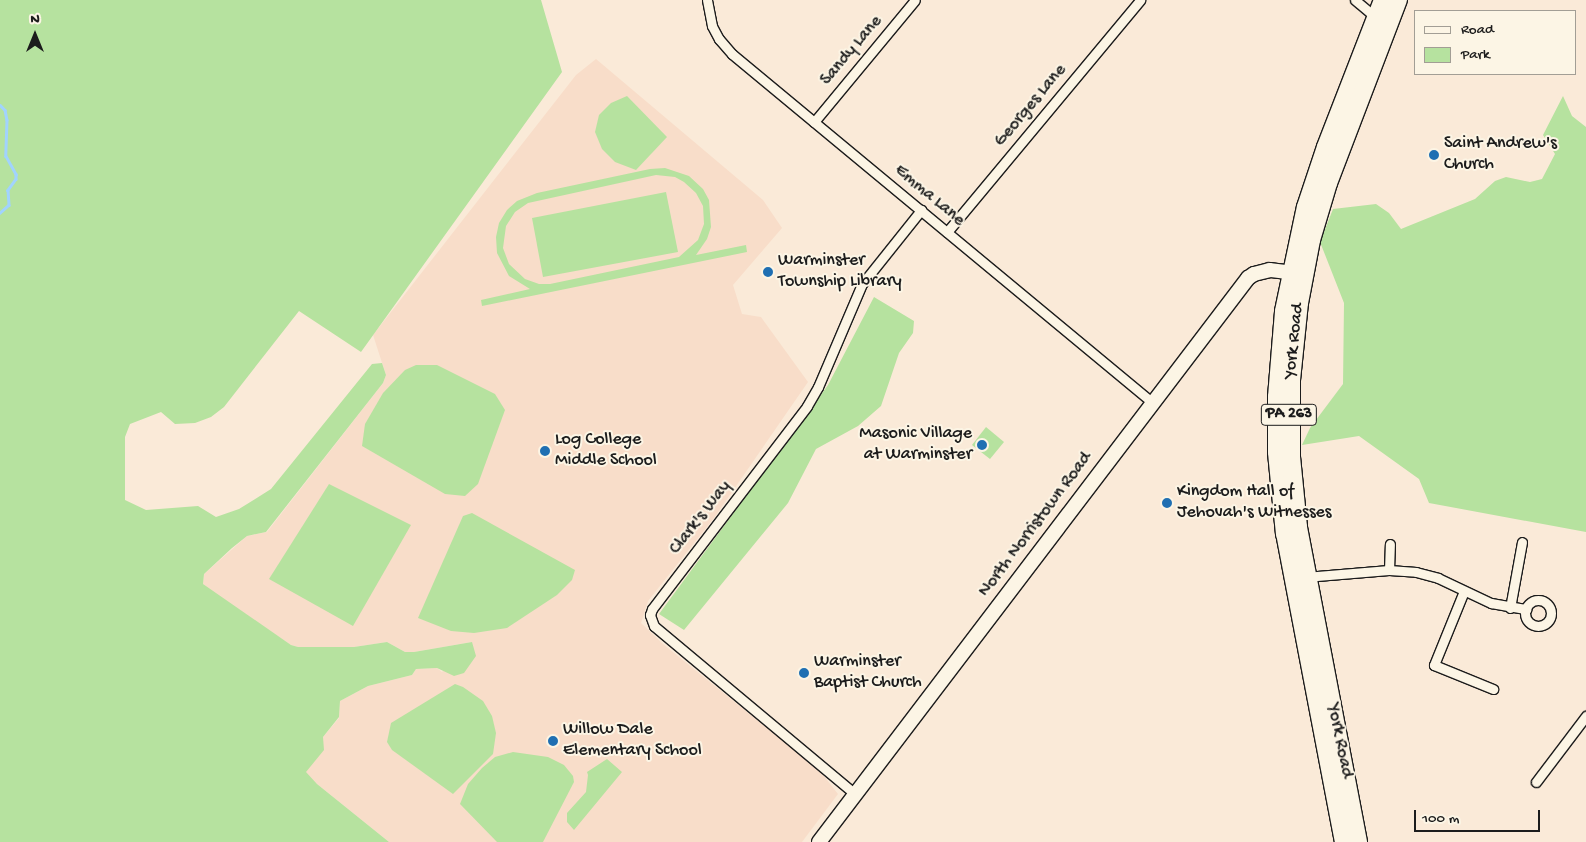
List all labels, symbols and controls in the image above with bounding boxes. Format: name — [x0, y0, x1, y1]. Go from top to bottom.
north arrow — [10, 10, 60, 60]
legend — [1414, 10, 1576, 75]
text: N — [30, 11, 40, 28]
street label: Sandy Lane — [816, 12, 888, 90]
text: Road — [1461, 21, 1494, 39]
text: Park — [1461, 46, 1490, 64]
street label: Georges Lane — [990, 60, 1072, 152]
place label: Saint Andrew's Church — [1444, 134, 1557, 176]
marker: Saint Andrew's Church — [1428, 149, 1440, 161]
street label: Emma Lane — [889, 160, 969, 232]
place label: Warminster Township Library — [778, 251, 902, 294]
marker: Warminster Township Library — [762, 266, 774, 278]
street label: York Road — [1280, 302, 1310, 380]
road number: PA 263 — [1260, 402, 1318, 428]
place label: Masonic Village at Warminster — [859, 424, 972, 466]
place label: Log College Middle School — [555, 430, 657, 472]
marker: Masonic Village at Warminster — [976, 439, 988, 451]
marker: Log College Middle School — [539, 445, 551, 457]
street label: North Norristown Road — [974, 448, 1098, 602]
street label: Clark's Way — [665, 477, 737, 559]
place label: Kingdom Hall of Jehovah's Witnesses — [1177, 482, 1331, 524]
marker: Kingdom Hall of Jehovah's Witnesses — [1161, 497, 1173, 509]
place label: Warminster Baptist Church — [814, 652, 922, 694]
marker: Warminster Baptist Church — [798, 667, 810, 679]
street label: York Road — [1321, 702, 1357, 780]
place label: Willow Dale Elementary School — [563, 720, 702, 762]
marker: Willow Dale Elementary School — [547, 735, 559, 747]
scale bar — [1416, 800, 1542, 832]
text: 100 m — [1422, 810, 1459, 828]

